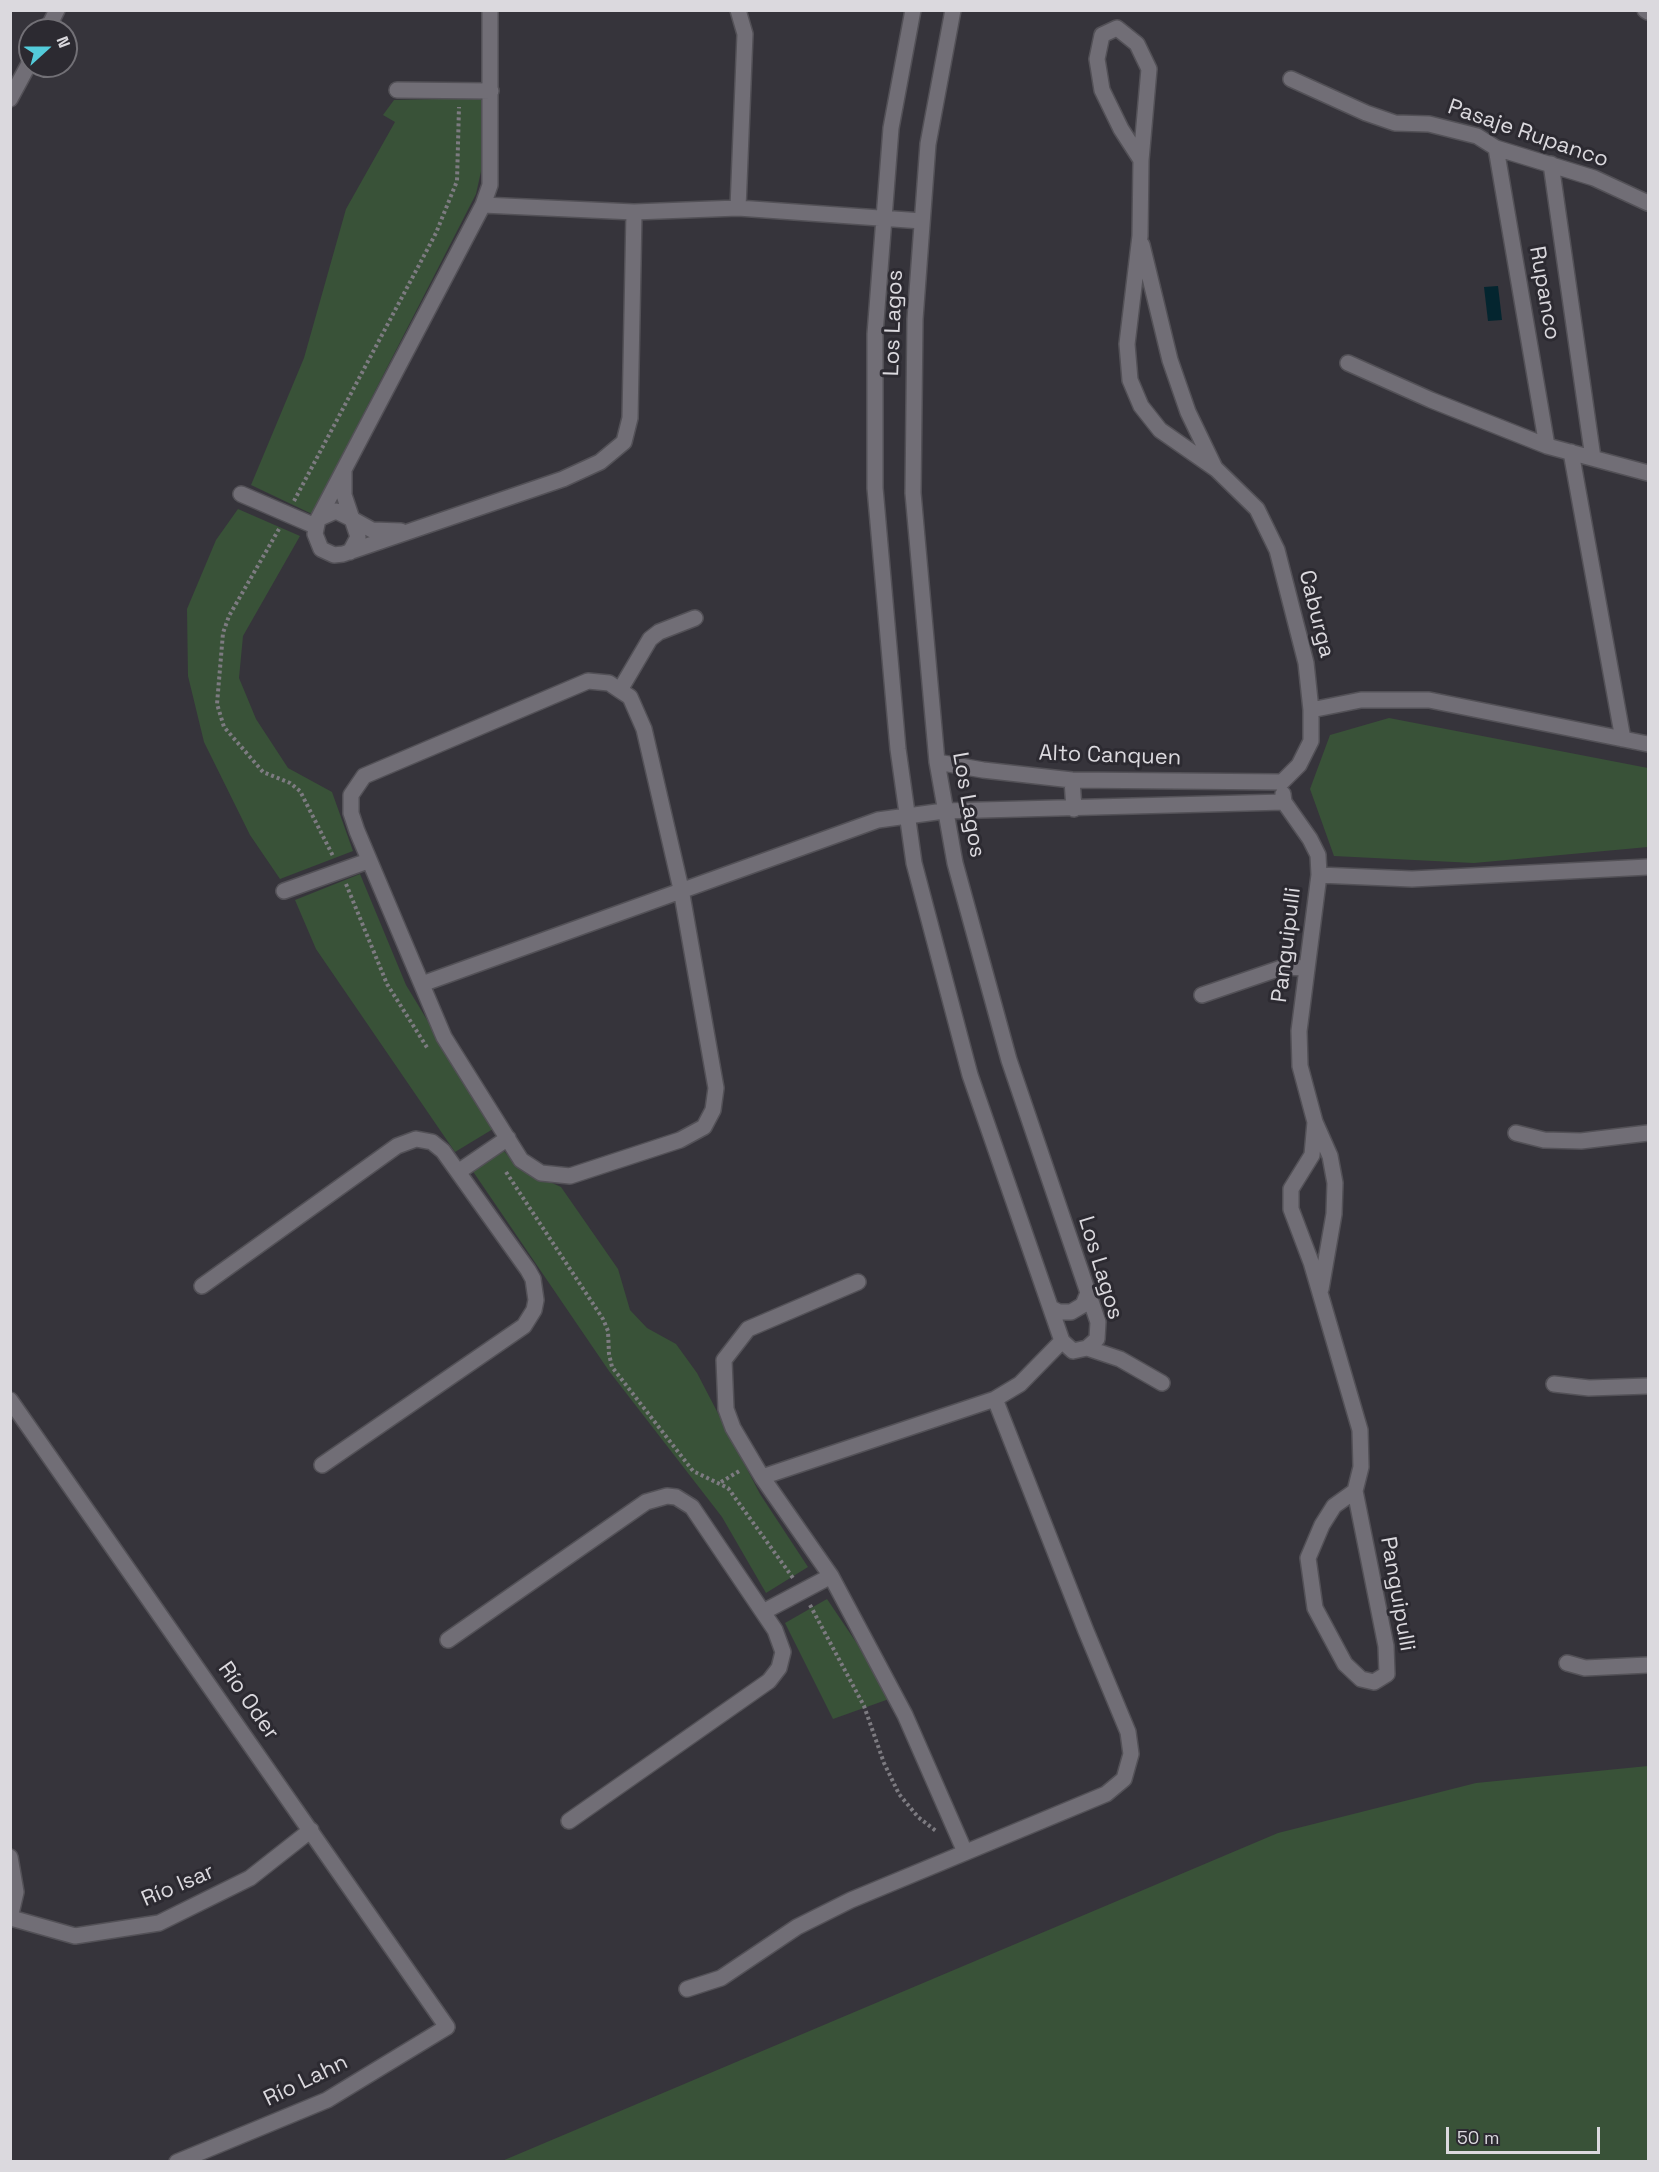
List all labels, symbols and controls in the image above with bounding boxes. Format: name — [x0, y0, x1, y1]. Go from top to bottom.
north arrow — [18, 18, 78, 78]
text: N — [52, 33, 75, 51]
street label: Pasaje Rupanco — [1444, 94, 1612, 174]
street label: Rupanco — [1523, 244, 1565, 342]
street label: Los Lagos — [879, 269, 909, 377]
street label: Caburga — [1292, 568, 1340, 660]
street label: Alto Canquen — [1038, 740, 1182, 772]
street label: Los Lagos — [946, 750, 990, 860]
street label: Panguipulli — [1267, 886, 1307, 1004]
street label: Los Lagos — [1072, 1213, 1128, 1323]
street label: Panguipulli — [1374, 1535, 1420, 1653]
street label: Río Oder — [212, 1657, 284, 1745]
street label: Río Isar — [138, 1859, 218, 1913]
street label: Río Lahn — [260, 2049, 352, 2113]
scale bar — [1449, 2115, 1604, 2153]
text: 50 m — [1457, 2126, 1499, 2149]

